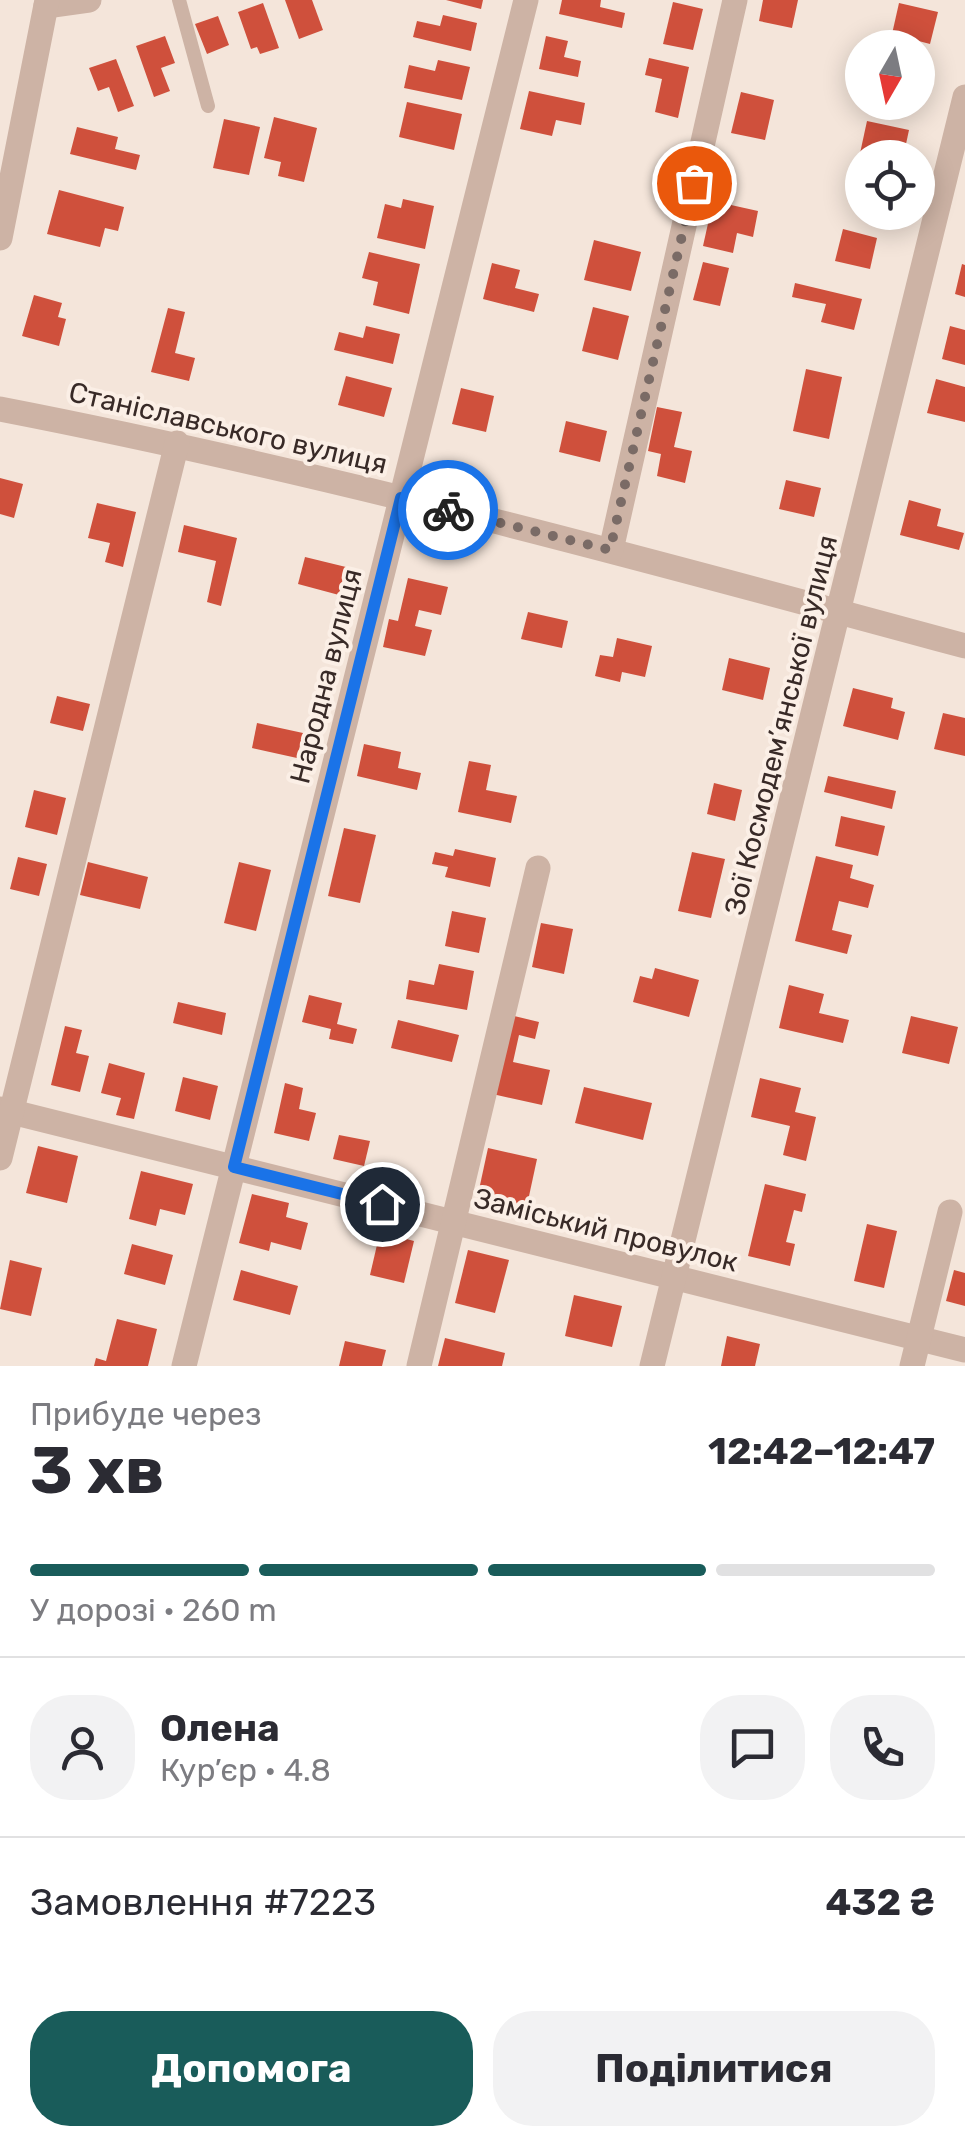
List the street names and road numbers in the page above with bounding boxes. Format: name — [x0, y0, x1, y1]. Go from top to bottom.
street label: Станіславського вулиця — [66, 375, 390, 481]
street label: Зої Космодем’янської вулиця — [718, 532, 844, 918]
street label: Народна вулиця — [283, 565, 369, 787]
street label: Заміський провулок — [471, 1181, 741, 1279]

